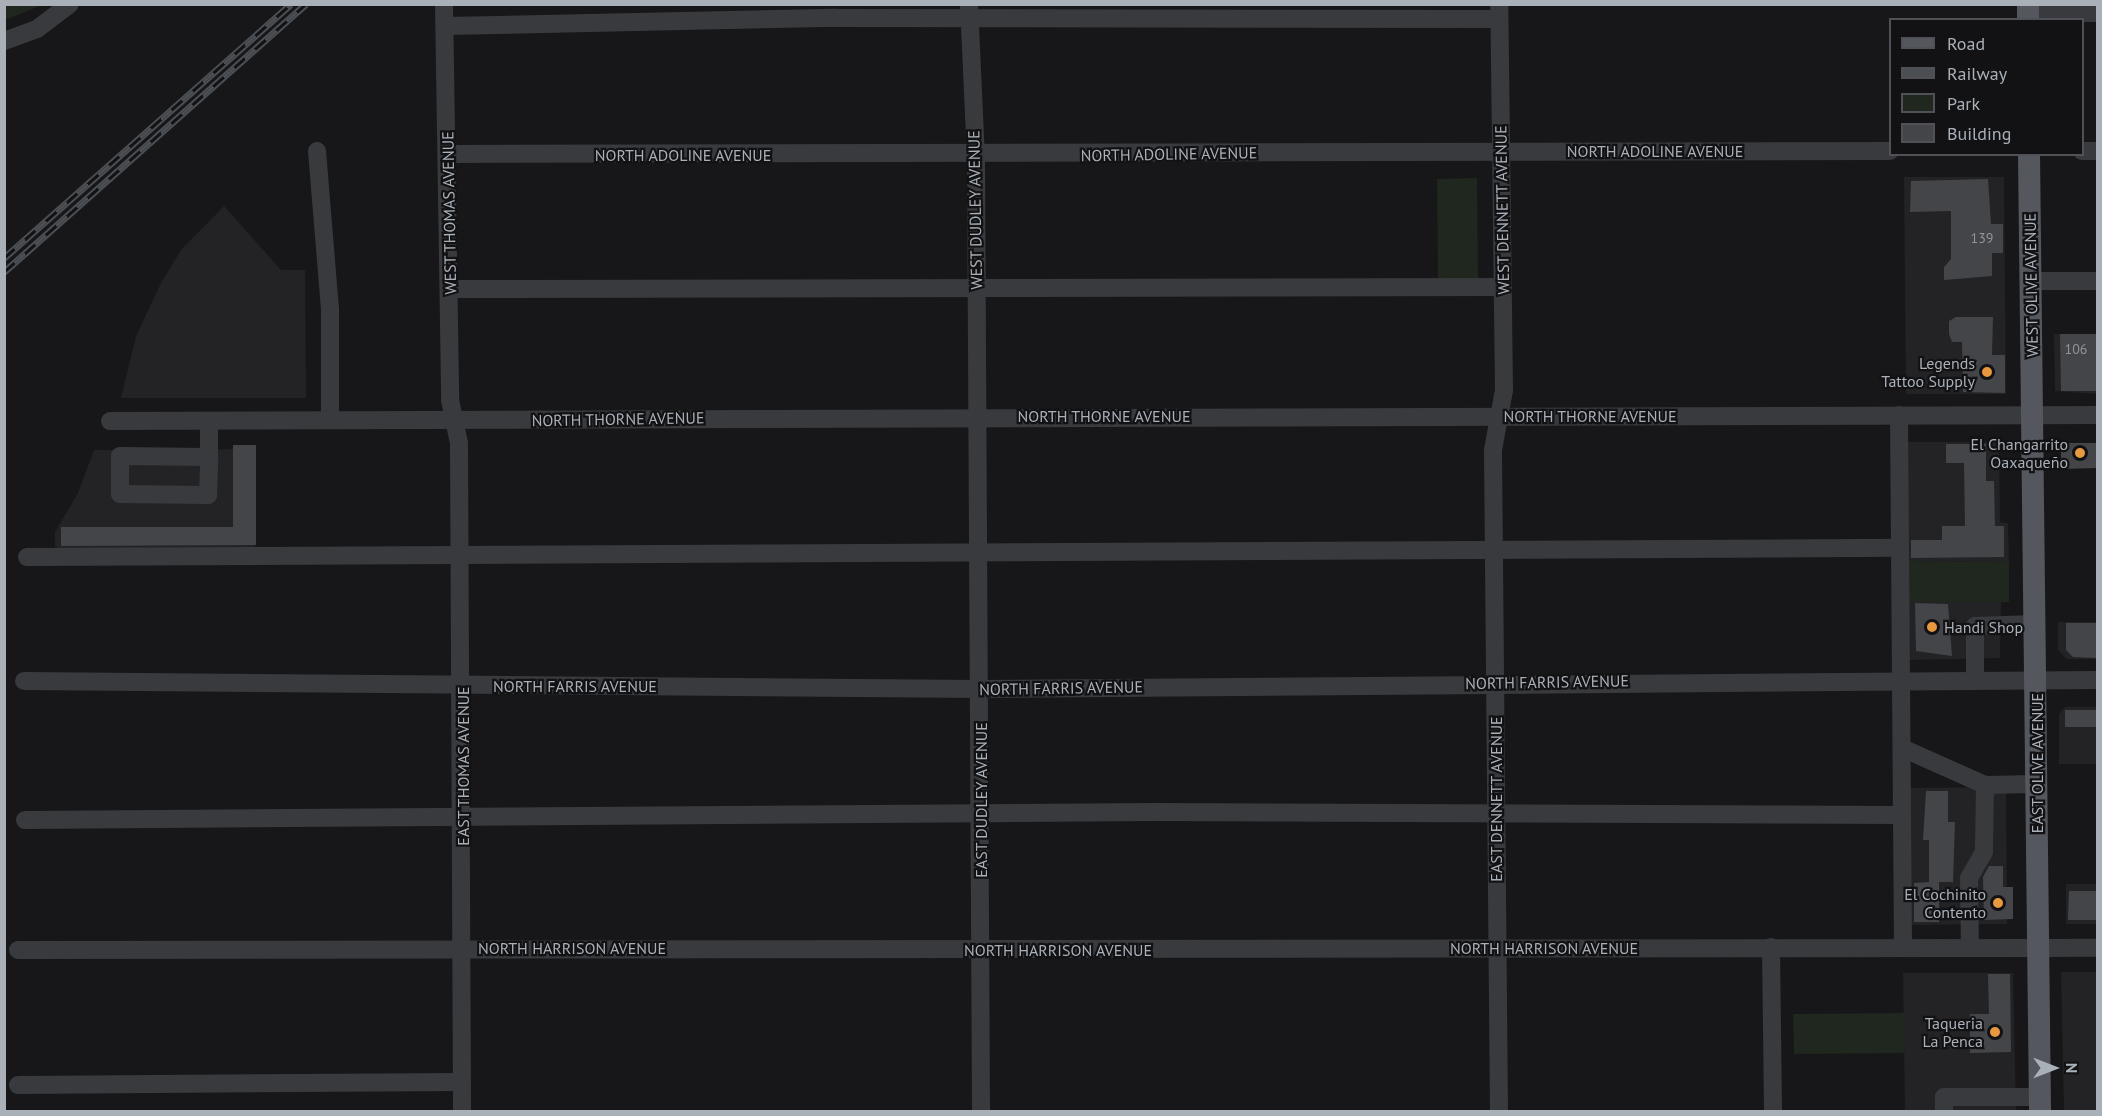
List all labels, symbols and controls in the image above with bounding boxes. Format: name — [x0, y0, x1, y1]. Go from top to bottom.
legend — [1889, 18, 2084, 156]
text: Road — [1947, 32, 1985, 55]
text: Railway — [1947, 62, 2007, 85]
text: Park — [1947, 92, 1980, 115]
text: Building — [1947, 122, 2011, 145]
street label: WEST DENNETT AVENUE — [1491, 124, 1513, 296]
street label: WEST DUDLEY AVENUE — [964, 129, 986, 291]
street label: WEST THOMAS AVENUE — [438, 130, 460, 296]
street label: NORTH ADOLINE AVENUE — [1566, 141, 1744, 161]
street label: NORTH ADOLINE AVENUE — [1080, 143, 1258, 165]
street label: NORTH ADOLINE AVENUE — [594, 145, 772, 165]
street label: WEST OLIVE AVENUE — [2020, 212, 2042, 358]
house number: 139 — [1971, 230, 1993, 246]
house number: 106 — [2065, 341, 2087, 357]
place label: Legends Tattoo Supply — [1881, 353, 1975, 391]
marker: Legends Tattoo Supply — [1980, 365, 1994, 379]
street label: NORTH THORNE AVENUE — [1017, 406, 1191, 426]
street label: NORTH THORNE AVENUE — [1503, 406, 1677, 426]
street label: NORTH THORNE AVENUE — [531, 408, 705, 430]
place label: El Changarrito Oaxaqueño — [1970, 434, 2068, 472]
marker: El Changarrito Oaxaqueño — [2073, 446, 2087, 460]
place label: Handi Shop — [1944, 617, 2023, 637]
marker: Handi Shop — [1925, 620, 1939, 634]
street label: NORTH FARRIS AVENUE — [1465, 671, 1629, 693]
street label: NORTH FARRIS AVENUE — [493, 676, 657, 696]
street label: NORTH FARRIS AVENUE — [979, 677, 1143, 699]
street label: EAST THOMAS AVENUE — [453, 685, 473, 847]
street label: EAST OLIVE AVENUE — [2027, 692, 2047, 834]
street label: EAST DENNETT AVENUE — [1486, 715, 1506, 883]
street label: EAST DUDLEY AVENUE — [971, 721, 991, 879]
place label: El Cochinito Contento — [1904, 884, 1986, 922]
marker: El Cochinito Contento — [1991, 896, 2005, 910]
street label: NORTH HARRISON AVENUE — [478, 938, 666, 958]
street label: NORTH HARRISON AVENUE — [1450, 938, 1638, 958]
street label: NORTH HARRISON AVENUE — [964, 940, 1152, 960]
place label: Taqueria La Penca — [1922, 1013, 1983, 1051]
marker: Taqueria La Penca — [1988, 1025, 2002, 1039]
north arrow — [2024, 1038, 2084, 1098]
text: N — [2062, 1063, 2082, 1073]

